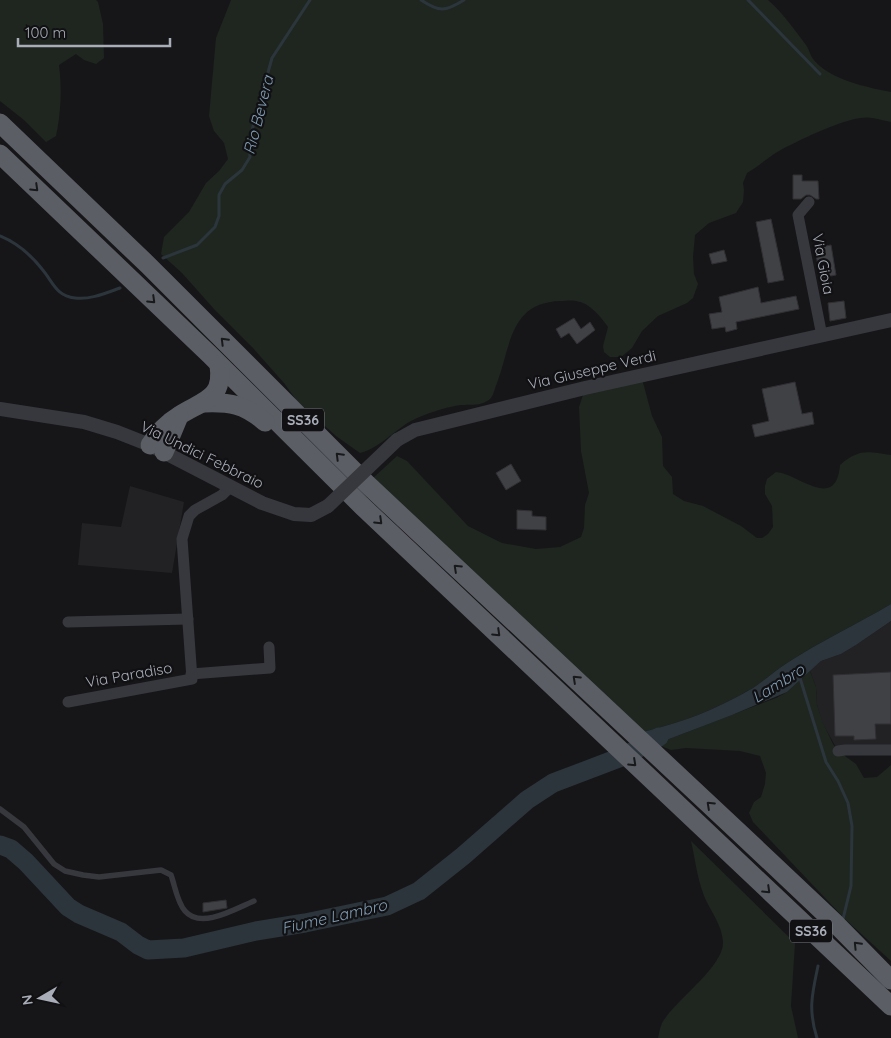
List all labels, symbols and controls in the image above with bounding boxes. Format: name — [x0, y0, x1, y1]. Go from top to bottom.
scale bar — [18, 15, 170, 47]
text: 100 m — [25, 23, 66, 42]
water label: Rio Bevera — [239, 72, 278, 157]
one-way arrow — [29, 182, 38, 191]
street label: Via Gioia — [808, 232, 839, 296]
one-way arrow — [147, 294, 156, 303]
one-way arrow — [221, 338, 230, 347]
street label: Via Giuseppe Verdi — [526, 346, 658, 393]
road number: SS36 — [282, 408, 324, 432]
street label: Via Undici Febbraio — [137, 416, 267, 493]
one-way arrow — [336, 453, 345, 462]
one-way arrow — [373, 515, 382, 524]
one-way arrow — [454, 565, 463, 574]
one-way arrow — [491, 627, 500, 636]
street label: Via Paradiso — [84, 658, 174, 691]
water label: Lambro — [748, 658, 809, 707]
one-way arrow — [572, 676, 581, 685]
one-way arrow — [628, 757, 637, 766]
one-way arrow — [706, 802, 715, 811]
one-way arrow — [761, 884, 770, 893]
water label: Fiume Lambro — [279, 894, 390, 938]
road number: SS36 — [790, 919, 832, 942]
one-way arrow — [853, 942, 862, 951]
north arrow — [15, 973, 65, 1023]
text: N — [17, 994, 37, 1007]

